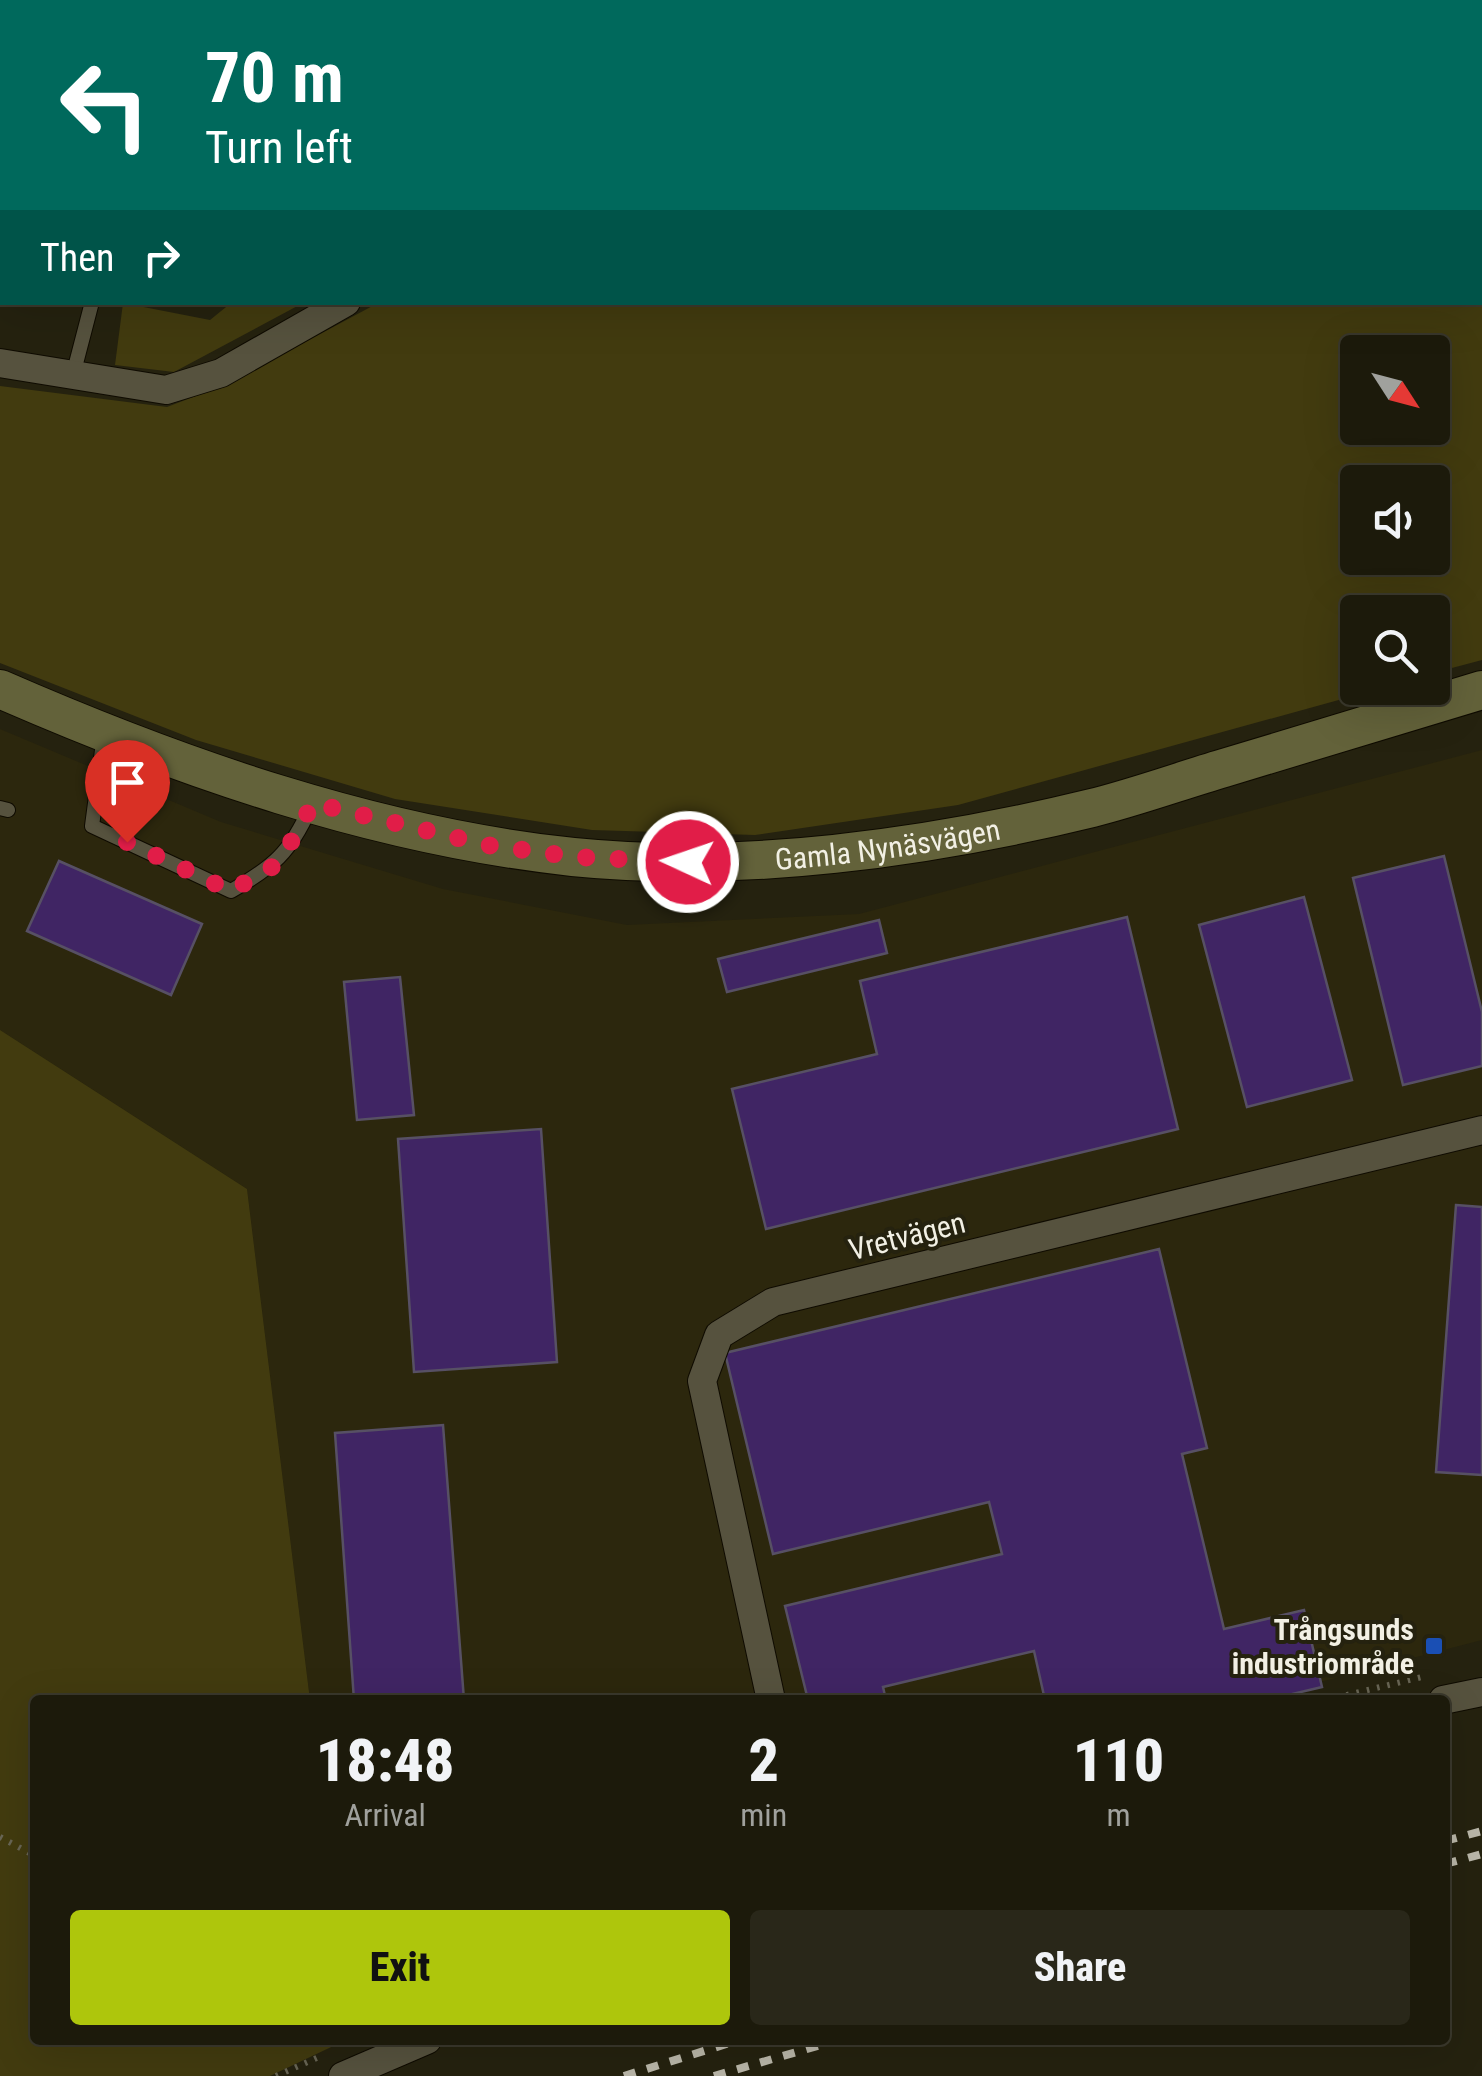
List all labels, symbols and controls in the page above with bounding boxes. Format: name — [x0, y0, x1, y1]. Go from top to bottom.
text: 70 m — [205, 37, 344, 119]
icon: left — [40, 40, 170, 170]
text: Turn left — [205, 121, 353, 174]
icon: right — [134, 230, 189, 285]
text: Then — [40, 236, 114, 280]
north arrow — [1340, 335, 1450, 445]
map controls — [1340, 335, 1450, 705]
button: sound — [1340, 465, 1450, 575]
button: search — [1340, 595, 1450, 705]
pin — [85, 740, 170, 843]
icon: arrive — [100, 755, 155, 810]
position arrow — [636, 810, 740, 914]
street label: Gamla Nynäsvägen — [774, 811, 1003, 877]
street label: Vretvägen — [845, 1205, 969, 1267]
place label: Trångsunds industriområde — [1232, 1612, 1414, 1681]
marker: Trångsunds industriområde — [1423, 1635, 1445, 1657]
text: 18:48 — [316, 1725, 455, 1796]
text: 2 — [748, 1725, 779, 1796]
text: 110 — [1073, 1725, 1164, 1796]
text: Arrival — [344, 1796, 426, 1834]
text: min — [740, 1796, 787, 1834]
text: m — [1107, 1796, 1131, 1834]
button: Exit — [70, 1910, 730, 2025]
button: Share — [750, 1910, 1410, 2025]

